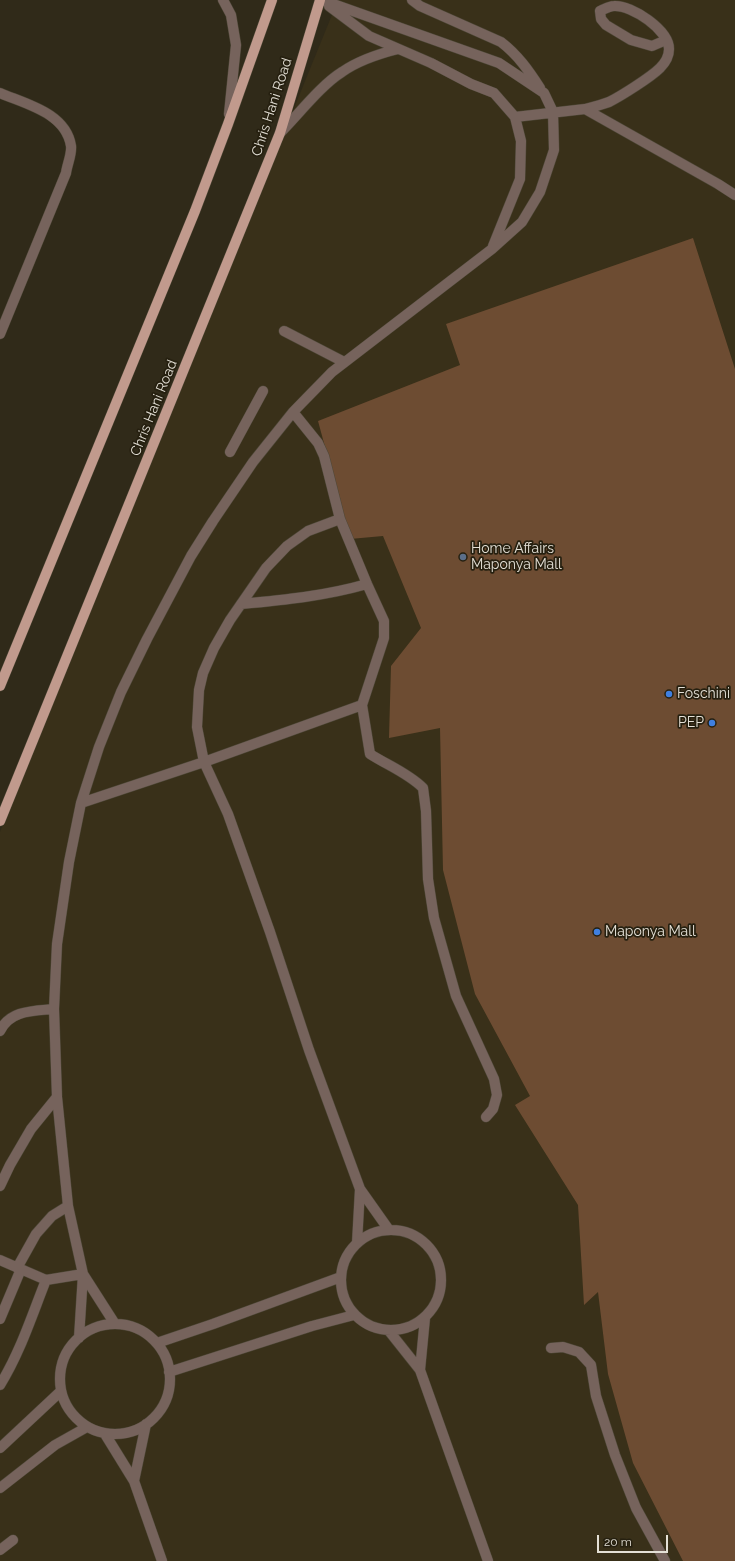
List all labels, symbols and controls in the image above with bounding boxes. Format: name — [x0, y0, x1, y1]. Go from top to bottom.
street label: Chris Hani Road — [248, 56, 296, 158]
street label: Chris Hani Road — [127, 357, 181, 459]
place label: Home Affairs Maponya Mall — [471, 541, 562, 574]
marker: Home Affairs Maponya Mall — [458, 552, 468, 562]
place label: Foschini — [677, 686, 730, 702]
marker: Foschini — [664, 689, 674, 699]
place label: PEP — [678, 715, 704, 731]
marker: PEP — [707, 718, 717, 728]
place label: Maponya Mall — [605, 924, 696, 940]
marker: Maponya Mall — [592, 927, 602, 937]
scale bar — [599, 1527, 670, 1553]
text: 20 m — [604, 1535, 632, 1549]

